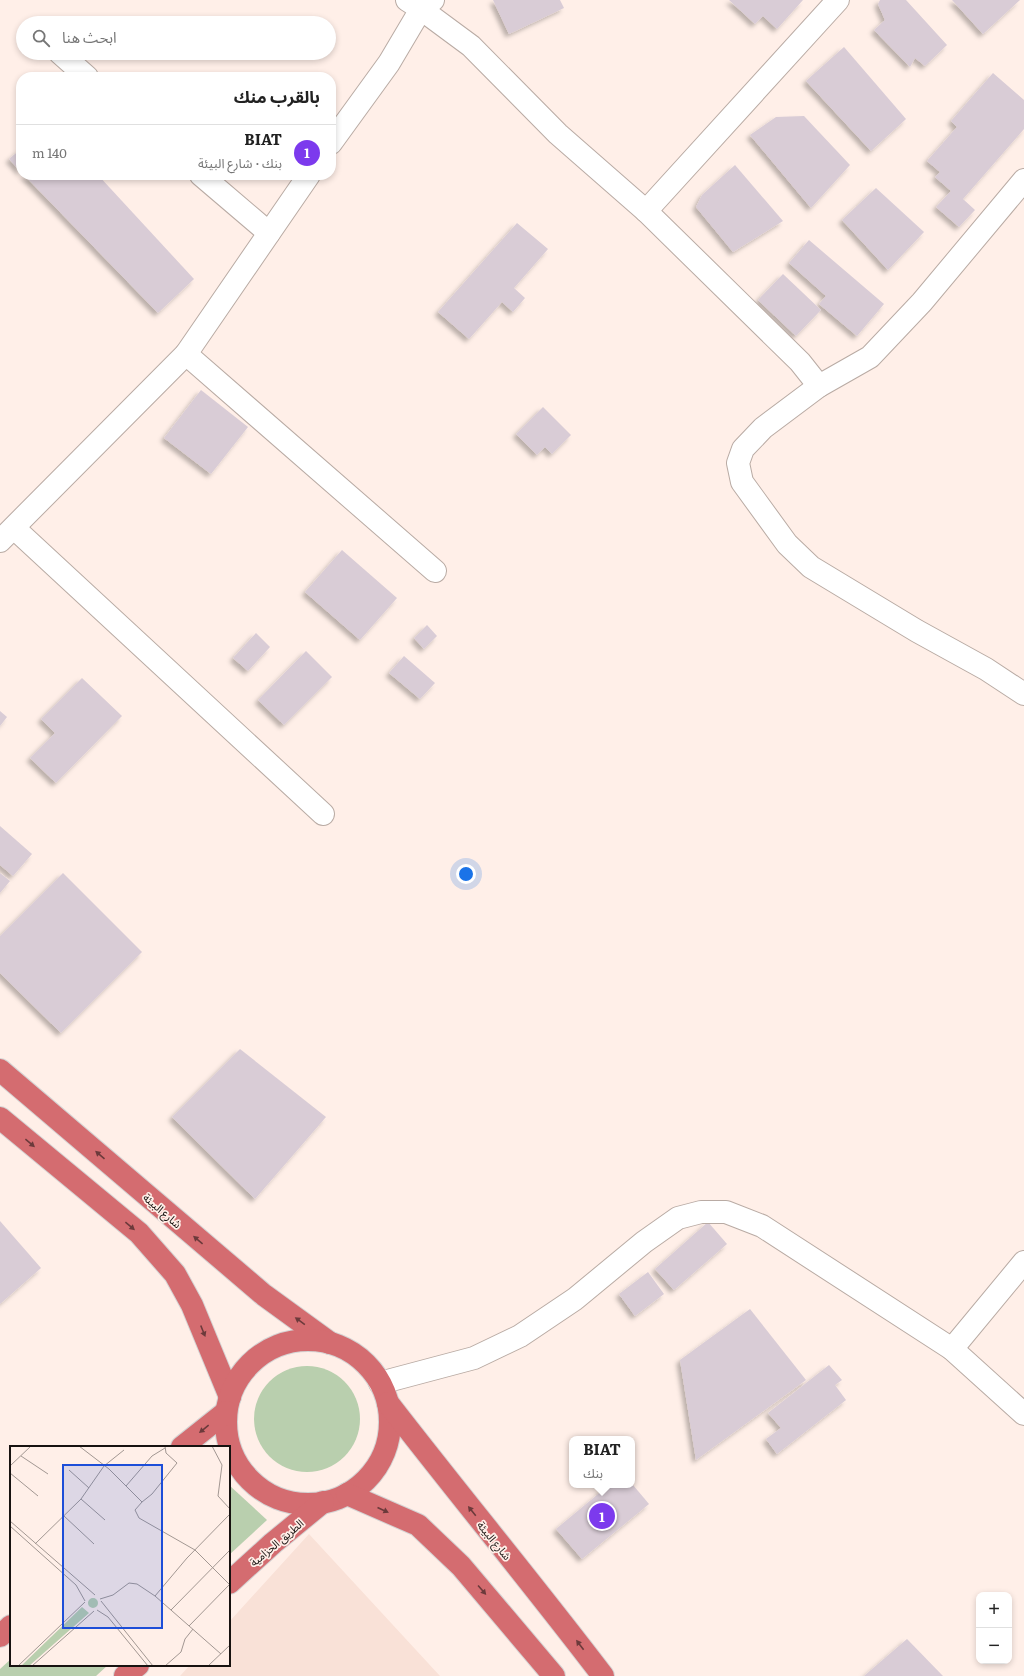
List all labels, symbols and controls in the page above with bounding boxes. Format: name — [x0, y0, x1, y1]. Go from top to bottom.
search box — [16, 16, 336, 60]
text: ابحث هنا — [62, 25, 117, 48]
icon: search — [30, 27, 52, 49]
text: بالقرب منك — [234, 83, 320, 108]
text: BIAT — [244, 127, 282, 150]
text: 140 m — [32, 143, 67, 162]
text: 1 — [304, 143, 310, 162]
text: بنك · شارع البيئة — [198, 153, 282, 172]
your location — [456, 864, 476, 884]
one-way arrow — [25, 1138, 35, 1147]
one-way arrow — [94, 1151, 105, 1160]
street label: شارع البيئة — [140, 1189, 186, 1232]
one-way arrow — [124, 1221, 135, 1230]
one-way arrow — [193, 1235, 204, 1244]
one-way arrow — [295, 1317, 305, 1325]
one-way arrow — [200, 1326, 206, 1337]
one-way arrow — [199, 1425, 210, 1434]
popup — [569, 1436, 635, 1488]
text: BIAT — [583, 1437, 621, 1460]
inset map — [10, 1446, 230, 1666]
text: بنك — [583, 1463, 603, 1482]
pin: 1 — [589, 1501, 615, 1531]
one-way arrow — [468, 1506, 476, 1516]
one-way arrow — [377, 1507, 388, 1513]
street label: الطريق الحزامية — [246, 1515, 306, 1569]
street label: شارع البيئة — [473, 1517, 516, 1564]
one-way arrow — [477, 1586, 486, 1595]
map controls — [976, 1592, 1012, 1664]
button: + — [976, 1592, 1012, 1628]
button: − — [976, 1628, 1012, 1664]
one-way arrow — [576, 1640, 584, 1650]

